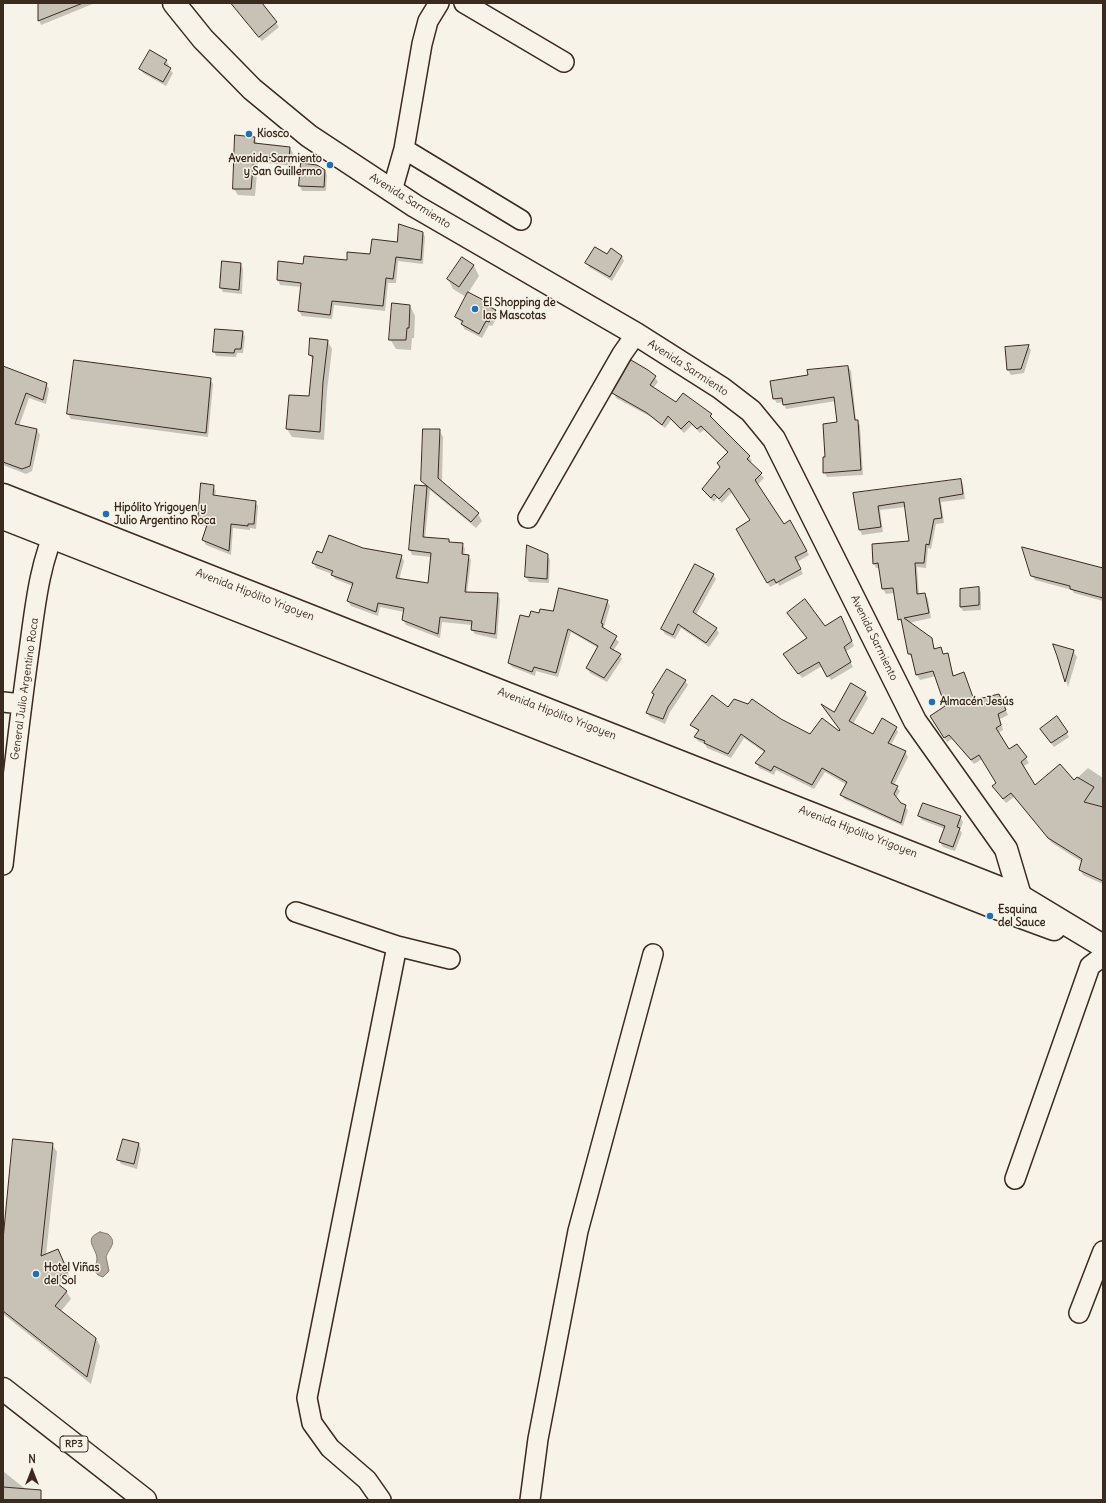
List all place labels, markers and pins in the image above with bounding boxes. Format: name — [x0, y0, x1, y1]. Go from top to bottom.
place label: Kiosco — [257, 127, 289, 141]
marker: Kiosco — [244, 129, 254, 139]
place label: Avenida Sarmiento y San Guillermo — [228, 152, 322, 178]
marker: Avenida Sarmiento y San Guillermo — [325, 160, 335, 170]
place label: El Shopping de las Mascotas — [483, 296, 556, 322]
marker: El Shopping de las Mascotas — [470, 304, 480, 314]
place label: Hipólito Yrigoyen y Julio Argentino Roca — [114, 501, 216, 527]
marker: Hipólito Yrigoyen y Julio Argentino Roca — [101, 509, 111, 519]
place label: Almacén Jesús — [940, 695, 1014, 709]
marker: Almacén Jesús — [927, 697, 937, 707]
place label: Esquina del Sauce — [998, 903, 1045, 929]
marker: Esquina del Sauce — [985, 911, 995, 921]
place label: Hotel Viñas del Sol — [44, 1261, 100, 1287]
marker: Hotel Viñas del Sol — [31, 1269, 41, 1279]

